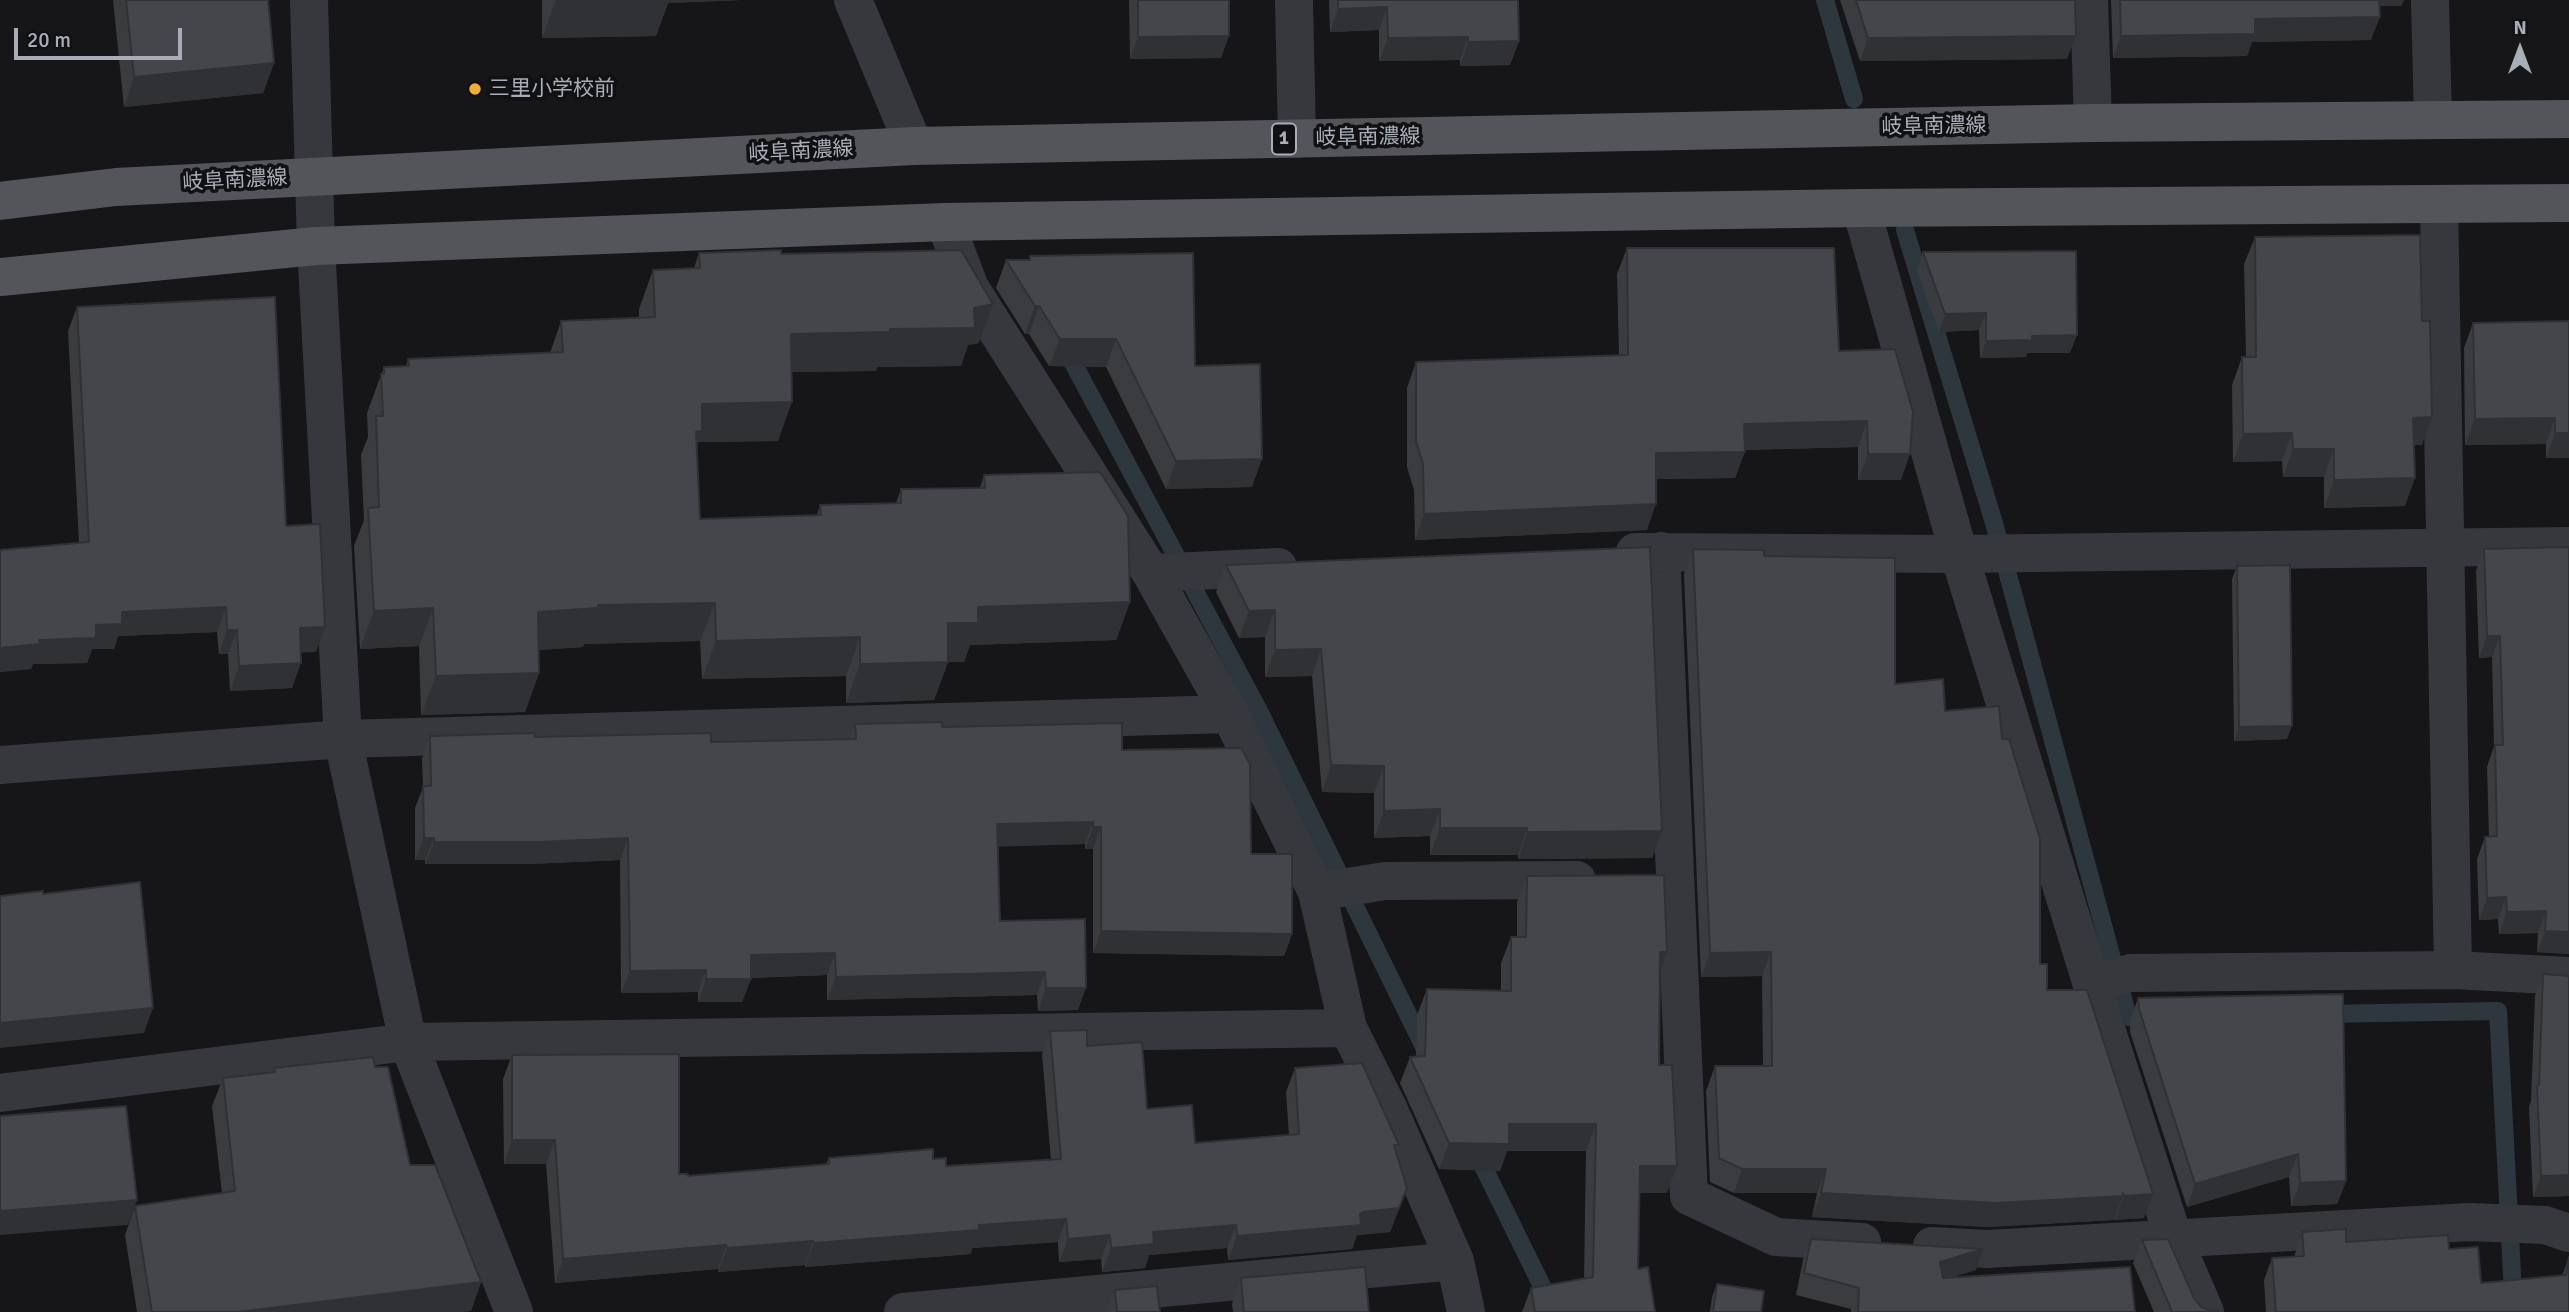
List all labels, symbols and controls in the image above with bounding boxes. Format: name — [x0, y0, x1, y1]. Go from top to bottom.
scale bar — [18, 14, 186, 58]
north arrow — [2485, 14, 2555, 84]
text: N — [2513, 16, 2527, 40]
text: 20 m — [27, 27, 71, 53]
place label: 三里小学校前 — [489, 76, 615, 102]
marker: 三里小学校前 — [467, 81, 483, 97]
street label: 岐阜南濃線 — [1881, 113, 1987, 141]
road number: 1 — [1272, 124, 1296, 154]
street label: 岐阜南濃線 — [1315, 124, 1421, 152]
street label: 岐阜南濃線 — [748, 137, 854, 167]
street label: 岐阜南濃線 — [182, 166, 288, 196]

